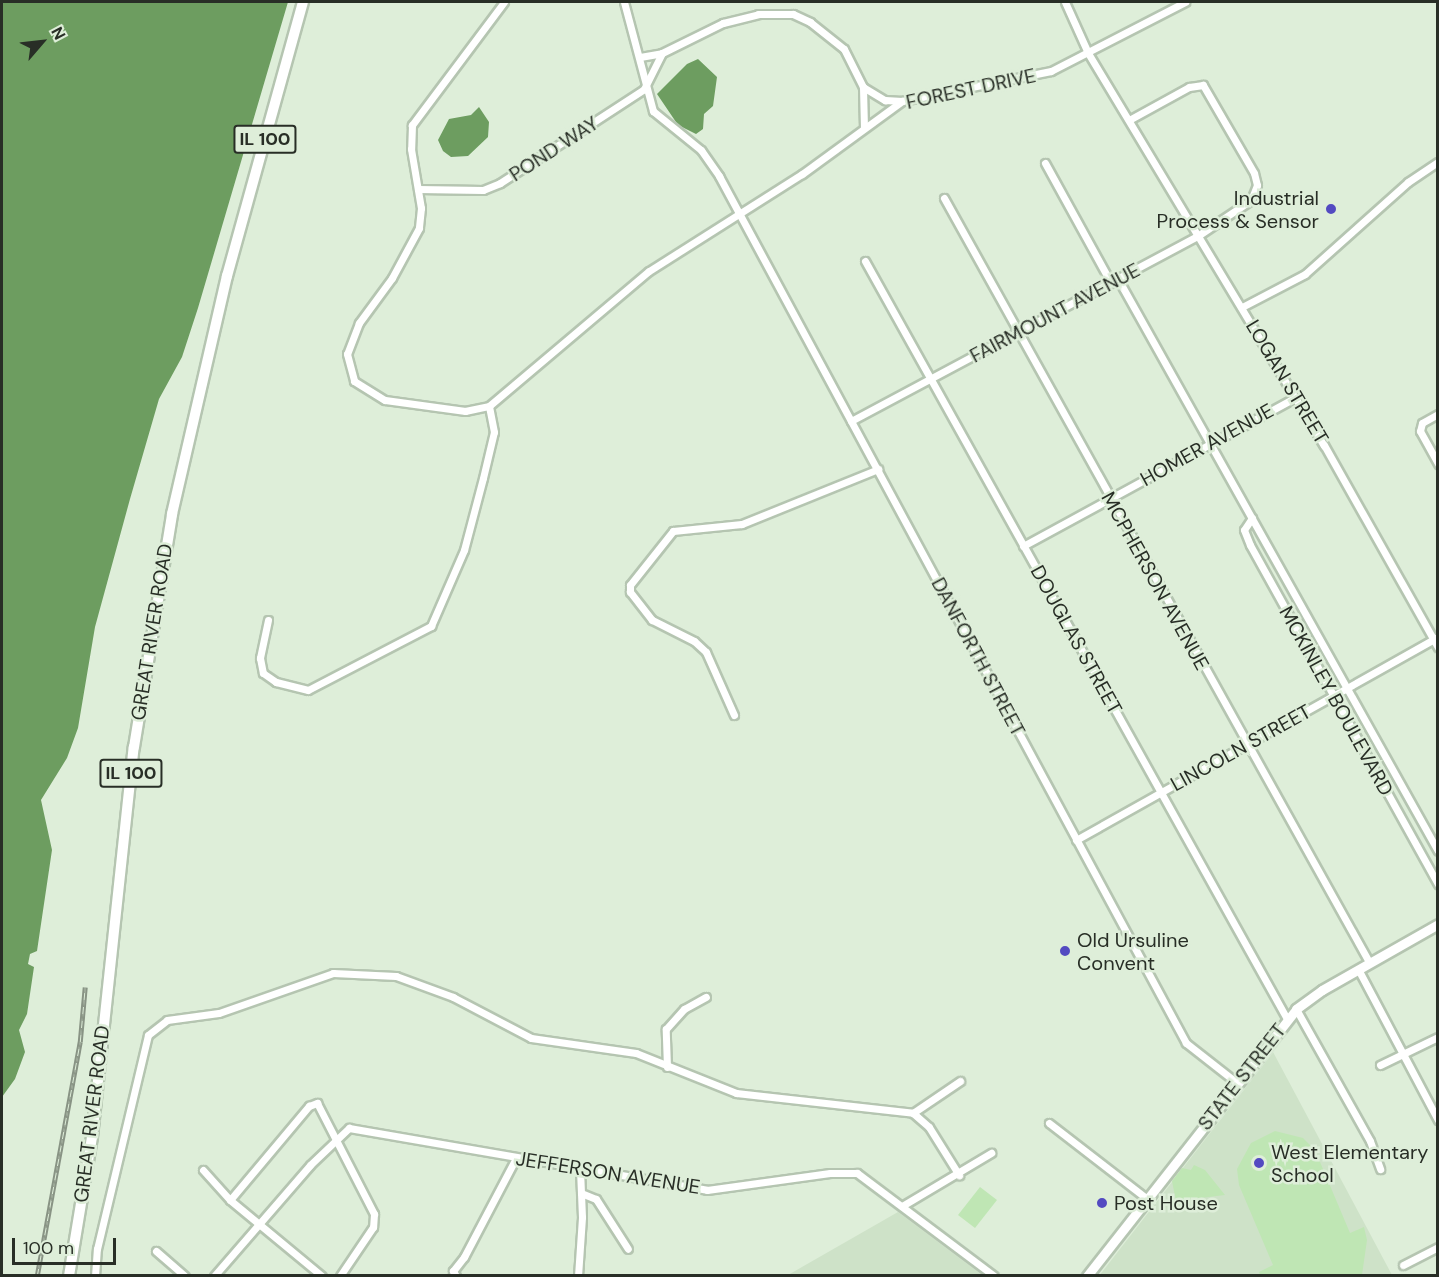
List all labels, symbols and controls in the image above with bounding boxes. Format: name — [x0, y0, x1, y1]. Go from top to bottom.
north arrow — [12, 12, 72, 72]
text: N — [46, 23, 70, 43]
street label: FOREST DRIVE — [904, 64, 1038, 114]
street label: POND WAY — [505, 111, 603, 187]
road number: IL 100 — [232, 124, 298, 154]
place label: Industrial Process & Sensor — [1157, 186, 1319, 233]
marker: Industrial Process & Sensor — [1324, 202, 1338, 216]
street label: FAIRMOUNT AVENUE — [966, 258, 1144, 368]
street label: LOGAN STREET — [1241, 316, 1333, 448]
street label: HOMER AVENUE — [1136, 398, 1278, 492]
street label: MCPHERSON AVENUE — [1096, 488, 1214, 674]
street label: GREAT RIVER ROAD — [126, 542, 178, 722]
street label: DOUGLAS STREET — [1025, 561, 1127, 719]
street label: DANFORTH STREET — [926, 574, 1030, 740]
street label: MCKINLEY BOULEVARD — [1274, 602, 1398, 800]
street label: LINCOLN STREET — [1167, 700, 1315, 796]
road number: IL 100 — [98, 758, 164, 788]
place label: Old Ursuline Convent — [1077, 928, 1189, 975]
marker: Old Ursuline Convent — [1058, 944, 1072, 958]
street label: STATE STREET — [1193, 1019, 1291, 1135]
street label: GREAT RIVER ROAD — [69, 1024, 115, 1204]
place label: West Elementary School — [1271, 1140, 1428, 1187]
street label: JEFFERSON AVENUE — [514, 1147, 702, 1199]
marker: West Elementary School — [1252, 1156, 1266, 1170]
place label: Post House — [1114, 1191, 1218, 1215]
marker: Post House — [1095, 1196, 1109, 1210]
scale bar — [15, 1226, 118, 1264]
text: 100 m — [23, 1236, 74, 1260]

